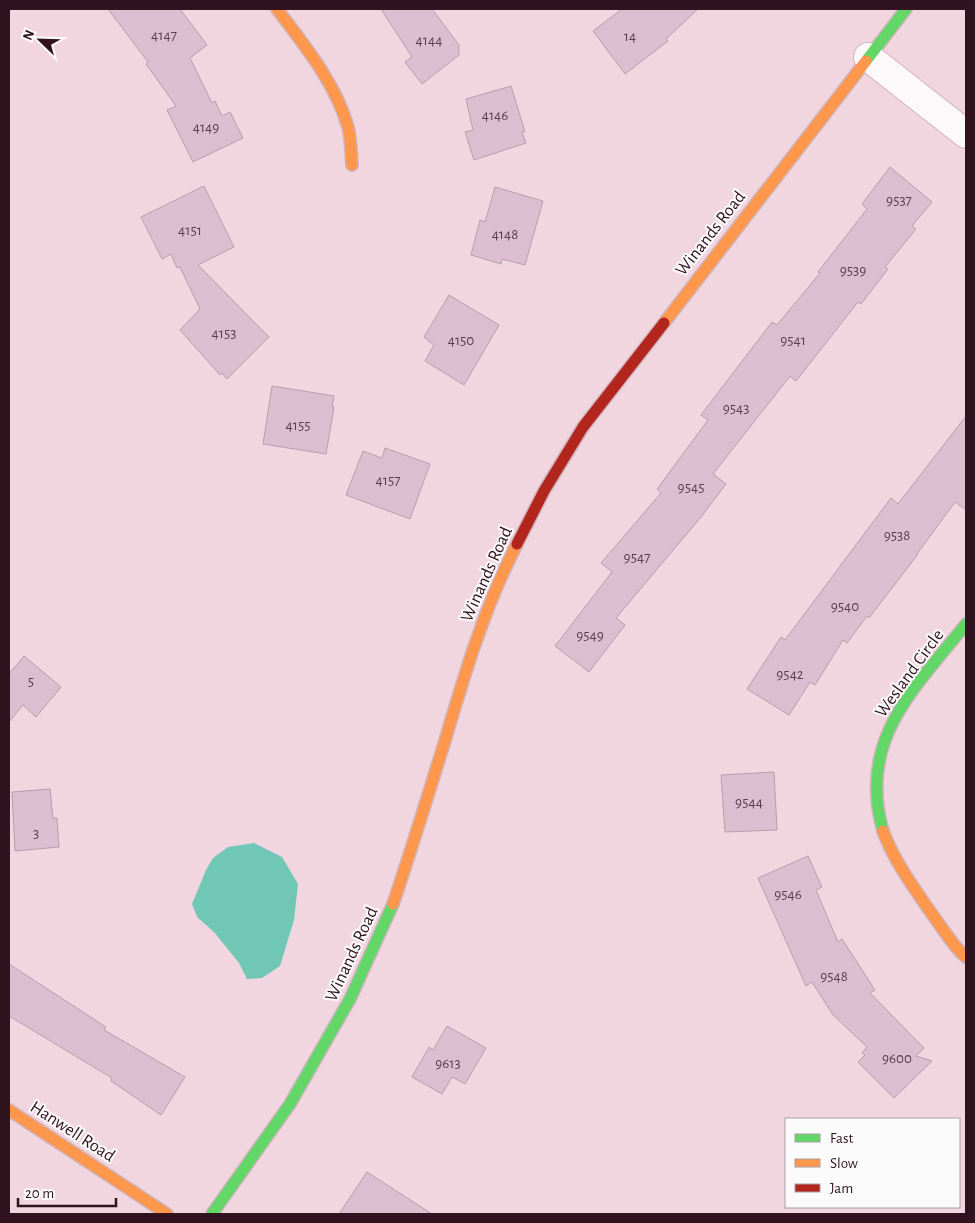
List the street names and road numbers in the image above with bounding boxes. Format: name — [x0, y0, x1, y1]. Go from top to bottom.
street label: Winands Road — [672, 188, 749, 279]
street label: Winands Road — [458, 524, 516, 625]
street label: Wesland Circle — [872, 626, 948, 721]
street label: Winands Road — [322, 904, 382, 1004]
street label: Hanwell Road — [27, 1098, 118, 1166]

